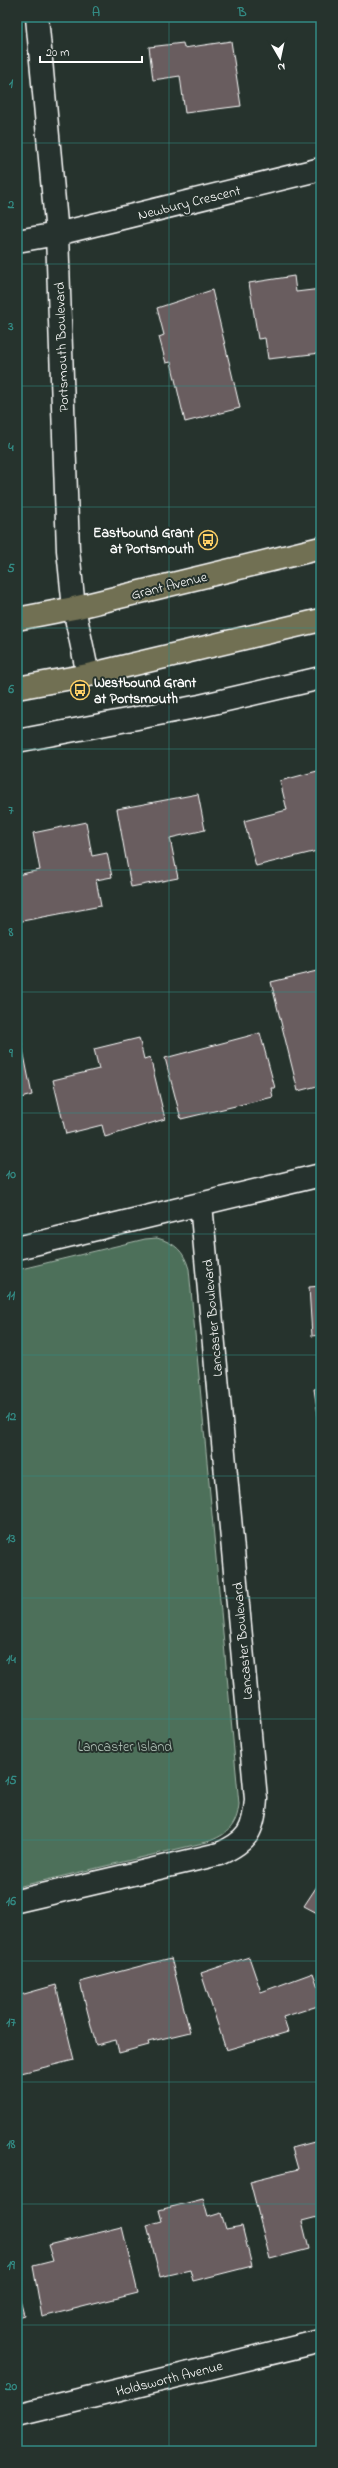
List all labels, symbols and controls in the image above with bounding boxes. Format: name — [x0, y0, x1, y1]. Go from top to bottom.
text: A — [92, 3, 100, 22]
text: B — [237, 3, 247, 22]
scale bar — [40, 38, 142, 64]
north arrow — [260, 38, 300, 78]
text: 20 m — [46, 44, 69, 62]
text: N — [276, 58, 286, 75]
text: 1 — [9, 74, 14, 93]
street label: Newbury Crescent — [136, 180, 243, 227]
text: 2 — [7, 195, 15, 214]
street label: Portsmouth Boulevard — [50, 281, 75, 412]
text: 3 — [7, 317, 14, 336]
text: 4 — [7, 438, 14, 457]
place label: Eastbound Grant at Portsmouth — [93, 523, 194, 560]
bus stop icon: Eastbound Grant at Portsmouth — [197, 529, 219, 551]
text: 5 — [7, 559, 15, 578]
street label: Grant Avenue — [129, 567, 210, 606]
place label: Westbound Grant at Portsmouth — [94, 673, 196, 710]
bus stop icon: Westbound Grant at Portsmouth — [69, 679, 91, 701]
text: 6 — [7, 680, 14, 699]
text: 7 — [8, 801, 14, 820]
text: 8 — [8, 923, 14, 942]
text: 9 — [8, 1044, 14, 1063]
text: 10 — [6, 1165, 16, 1184]
street label: Lancaster Boulevard — [198, 1258, 229, 1377]
text: 11 — [7, 1286, 16, 1305]
text: 12 — [6, 1407, 17, 1426]
text: 13 — [6, 1529, 16, 1548]
street label: Lancaster Boulevard — [228, 1581, 259, 1700]
text: 14 — [6, 1650, 16, 1669]
park label: Lancaster Island — [78, 1737, 172, 1758]
text: 15 — [5, 1771, 17, 1790]
text: 16 — [6, 1892, 16, 1911]
text: 17 — [6, 2013, 16, 2032]
text: 18 — [6, 2135, 16, 2154]
text: 19 — [7, 2256, 16, 2275]
street label: Holdsworth Avenue — [114, 2356, 226, 2403]
text: 20 — [4, 2377, 17, 2396]

